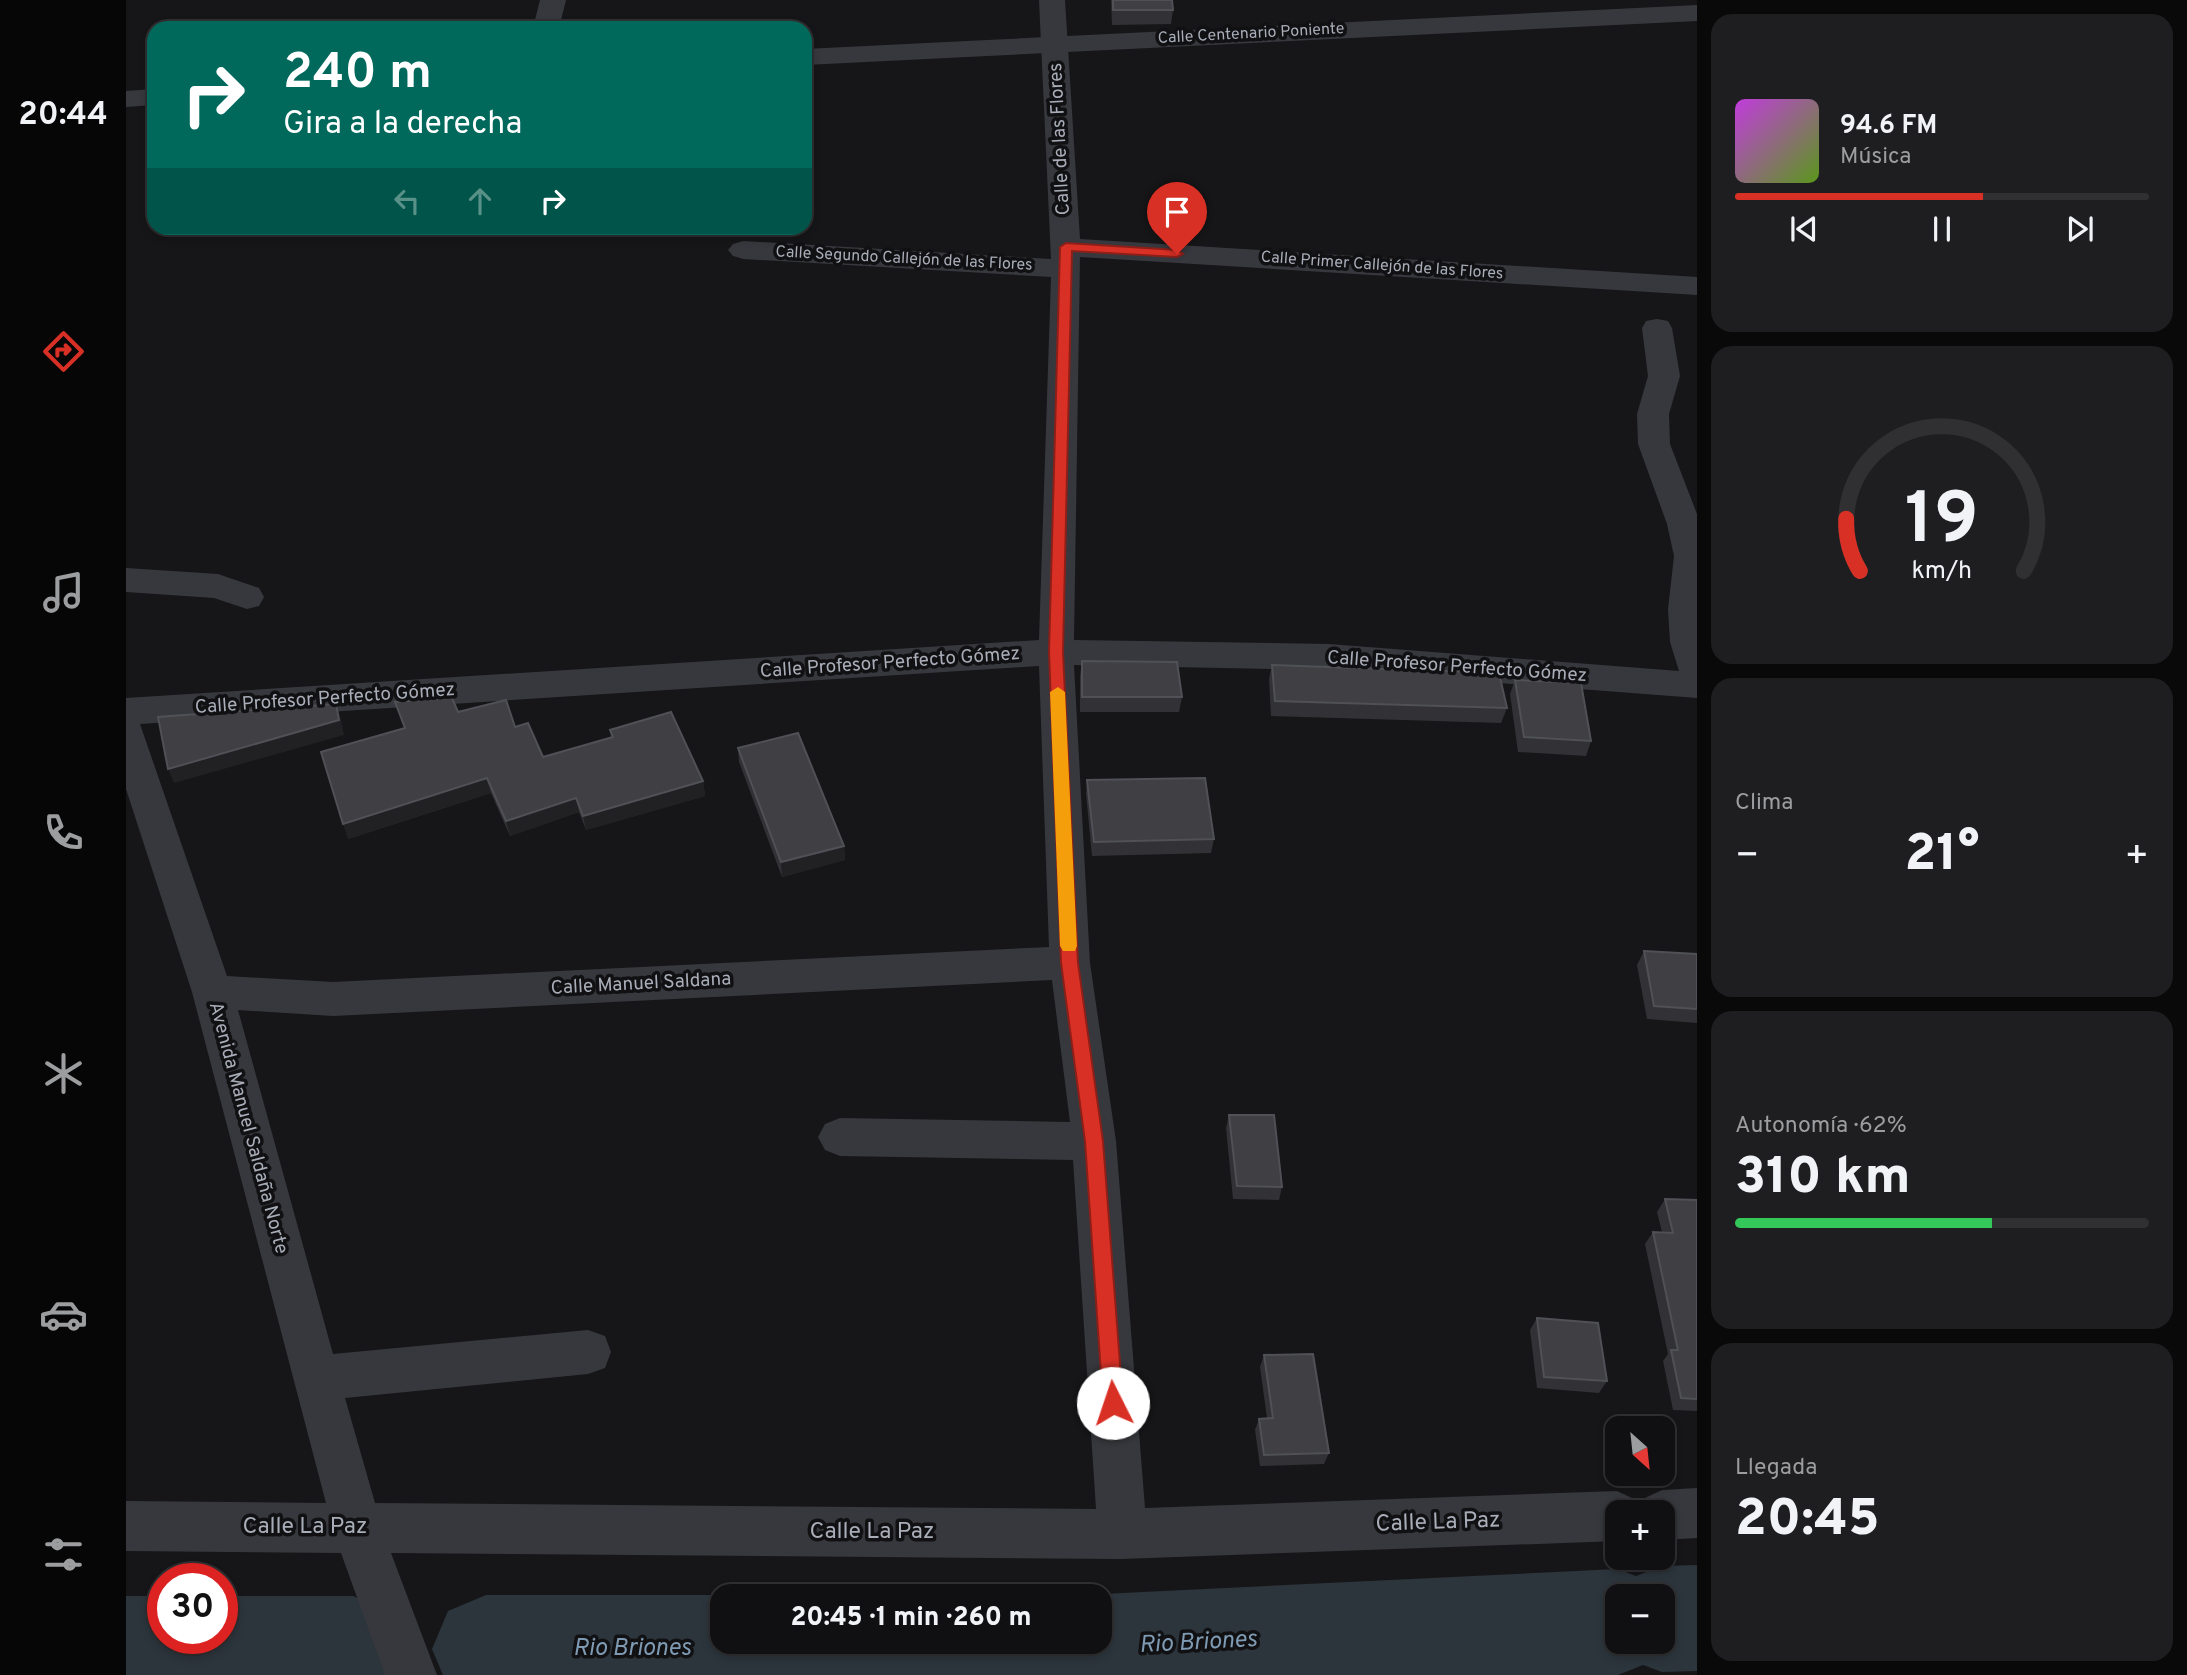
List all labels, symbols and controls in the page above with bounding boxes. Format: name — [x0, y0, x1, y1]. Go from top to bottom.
street label: Calle Centenario Poniente — [1157, 19, 1345, 49]
text: 240 m — [283, 44, 432, 106]
icon: right — [168, 49, 259, 140]
street label: Calle de las Flores — [1044, 62, 1076, 216]
text: 20:44 — [18, 96, 108, 136]
text: Gira a la derecha — [283, 105, 522, 145]
text: 94.6 FM — [1840, 110, 1937, 143]
text: Música — [1840, 143, 1911, 172]
icon: left — [388, 182, 426, 220]
icon: ahead — [461, 182, 499, 220]
icon: right — [534, 182, 572, 220]
pin — [1147, 182, 1207, 254]
icon: arrive — [1158, 193, 1196, 231]
icon: previous — [1785, 210, 1823, 248]
icon: pause — [1923, 210, 1961, 248]
icon: next — [2061, 210, 2099, 248]
street label: Calle Segundo Callejón de las Flores — [775, 242, 1033, 276]
street label: Calle Primer Callejón de las Flores — [1260, 248, 1504, 284]
icon: directions — [39, 327, 88, 376]
text: 19 — [1905, 478, 1979, 570]
text: km/h — [1912, 556, 1972, 588]
icon: music — [39, 568, 88, 617]
street label: Calle Profesor Perfecto Gómez — [759, 642, 1021, 684]
street label: Calle Profesor Perfecto Gómez — [1326, 646, 1588, 688]
street label: Calle Profesor Perfecto Gómez — [194, 678, 456, 720]
text: Clima — [1735, 789, 1793, 818]
icon: phone — [39, 808, 88, 857]
text: 21° — [1905, 823, 1979, 889]
text: − — [1735, 833, 1760, 882]
text: + — [2124, 833, 2149, 882]
street label: Calle Manuel Saldana — [550, 967, 732, 1001]
street label: Avenida Manuel Saldaña Norte — [203, 999, 293, 1257]
icon: climate — [39, 1049, 88, 1098]
text: Autonomía · 62% — [1735, 1112, 1907, 1141]
text: 310 km — [1735, 1146, 1911, 1212]
icon: car — [39, 1290, 88, 1339]
position arrow — [1076, 1366, 1150, 1440]
north arrow — [1605, 1416, 1675, 1486]
map controls — [1605, 1416, 1675, 1654]
text: Llegada — [1735, 1454, 1817, 1483]
text: 20:45 — [1735, 1488, 1880, 1554]
button: + — [1605, 1500, 1675, 1570]
street label: Calle La Paz — [1375, 1506, 1501, 1540]
street label: Calle La Paz — [243, 1513, 367, 1542]
street label: Calle La Paz — [810, 1518, 934, 1547]
icon: filters — [39, 1530, 88, 1579]
speed limit sign: 30 — [147, 1563, 238, 1654]
button: − — [1605, 1584, 1675, 1654]
text: 20:45 · 1 min · 260 m — [790, 1602, 1032, 1635]
water label: Rio Briones — [1138, 1625, 1259, 1661]
water label: Rio Briones — [573, 1634, 692, 1664]

